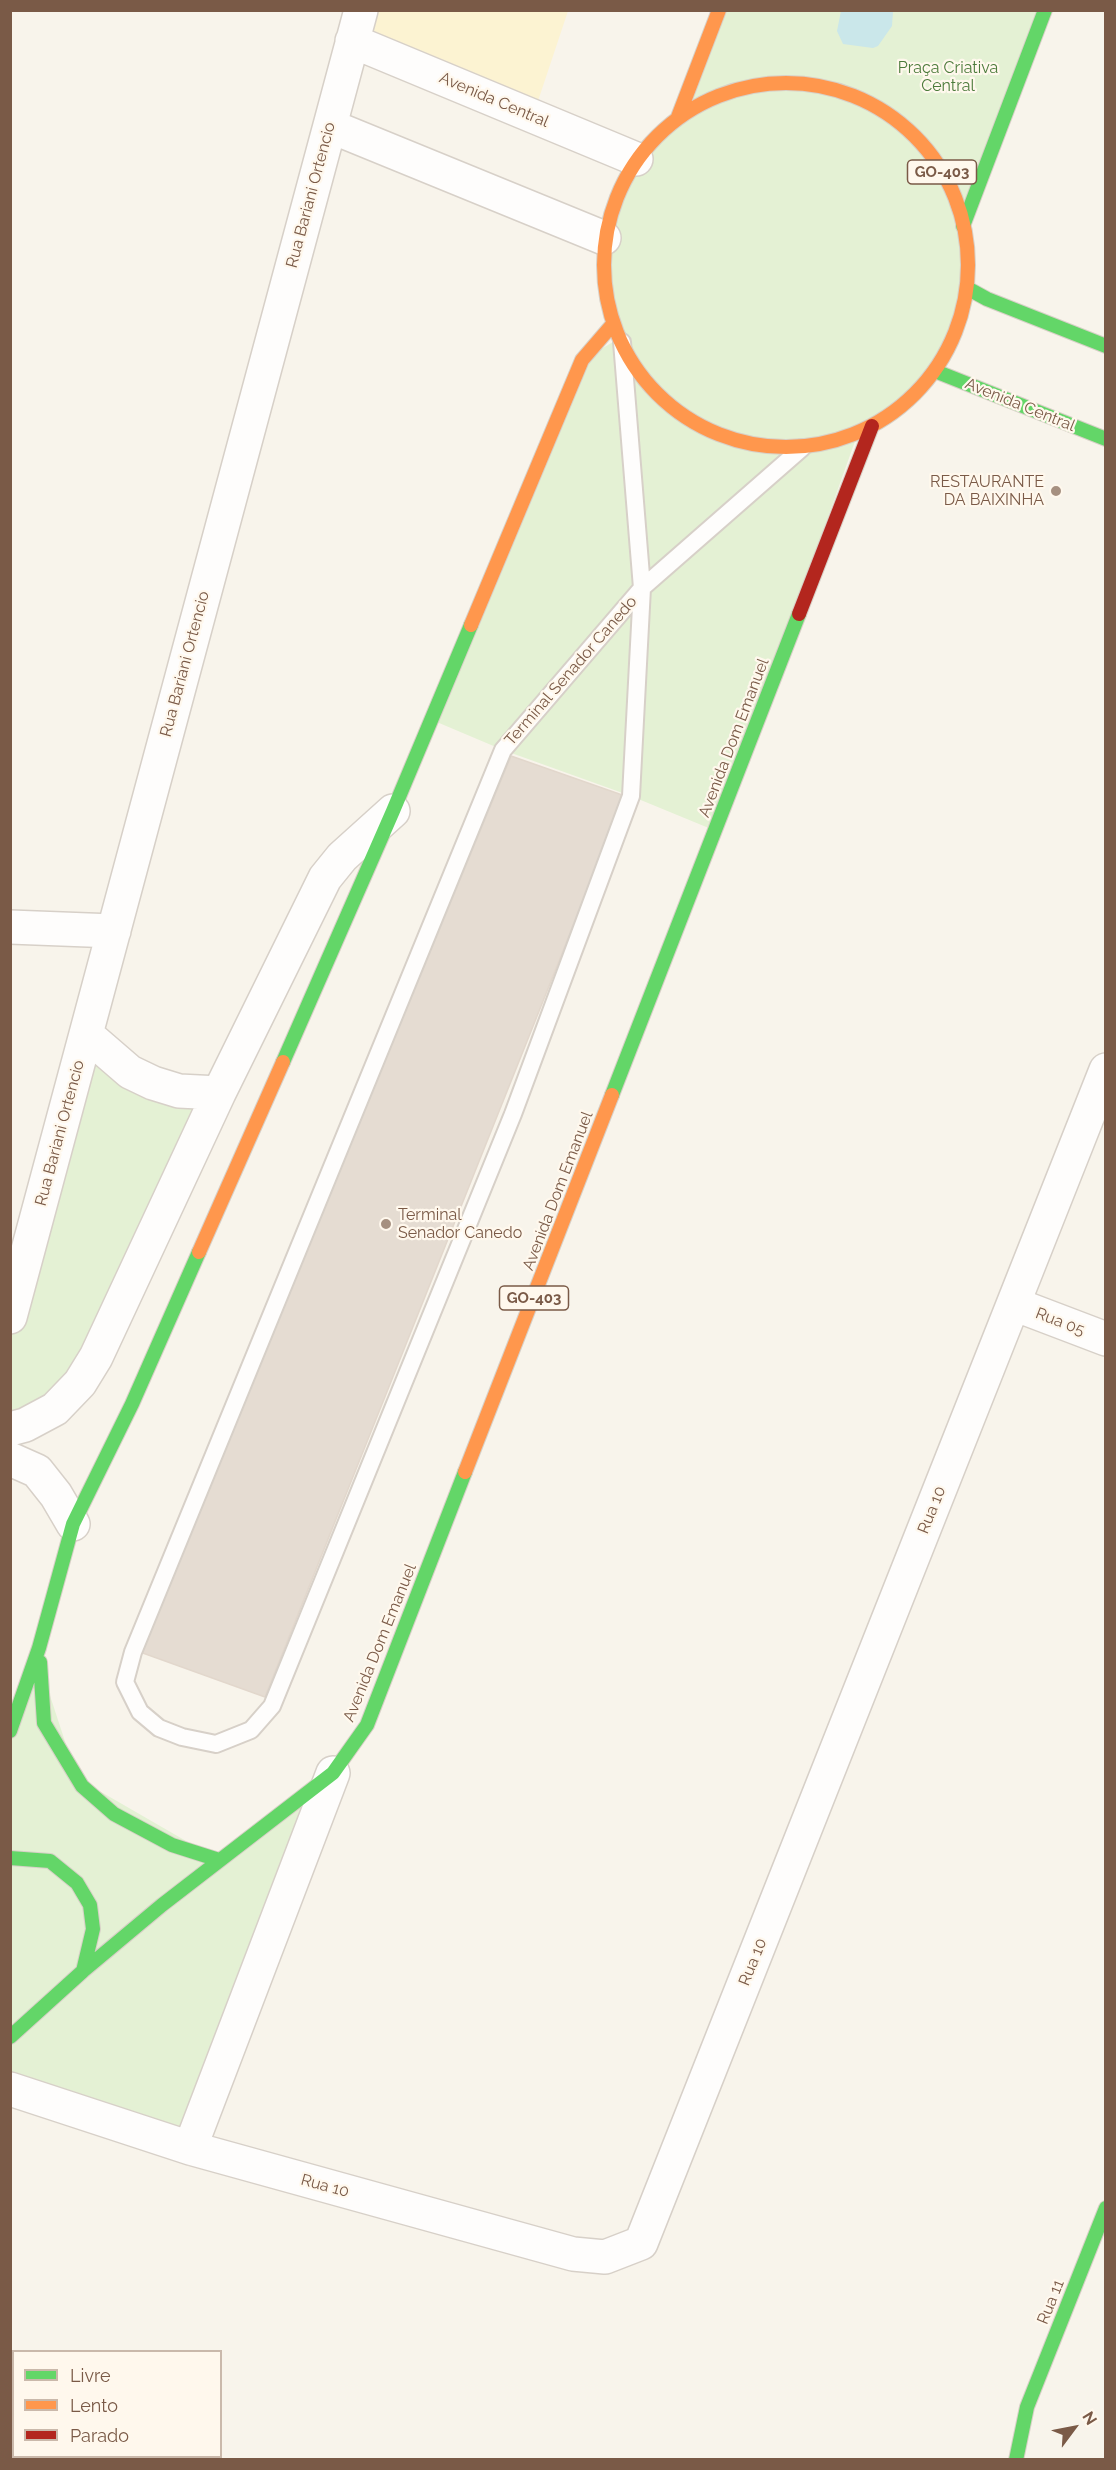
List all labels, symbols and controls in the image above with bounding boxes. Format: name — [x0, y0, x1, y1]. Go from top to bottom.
park label: Praça Criativa Central — [898, 58, 998, 96]
street label: Avenida Central — [436, 68, 552, 132]
street label: Rua Bariani Ortencio — [282, 120, 340, 270]
road number: GO-403 — [908, 160, 976, 184]
street label: Avenida Central — [962, 374, 1078, 436]
place label: RESTAURANTE DA BAIXINHA — [930, 472, 1044, 510]
marker: RESTAURANTE DA BAIXINHA — [1049, 484, 1063, 498]
street label: Rua Bariani Ortencio — [156, 589, 214, 739]
street label: Terminal Senador Canedo — [501, 592, 641, 750]
street label: Avenida Dom Emanuel — [695, 656, 773, 820]
street label: Rua Bariani Ortencio — [31, 1058, 89, 1208]
street label: Avenida Dom Emanuel — [519, 1109, 597, 1273]
place label: Terminal Senador Canedo — [398, 1205, 522, 1243]
marker: Terminal Senador Canedo — [379, 1217, 393, 1231]
road number: GO-403 — [500, 1286, 568, 1310]
street label: Rua 05 — [1033, 1304, 1087, 1340]
street label: Rua 10 — [914, 1484, 950, 1536]
street label: Avenida Dom Emanuel — [339, 1561, 421, 1725]
street label: Rua 10 — [735, 1936, 771, 1988]
street label: Rua 10 — [299, 2170, 351, 2202]
street label: Rua 11 — [1033, 2277, 1069, 2327]
legend — [12, 2350, 222, 2458]
text: Livre — [70, 2365, 111, 2386]
text: Lento — [70, 2395, 118, 2416]
north arrow — [1044, 2398, 1104, 2458]
text: N — [1078, 2408, 1101, 2428]
text: Parado — [70, 2425, 129, 2446]

